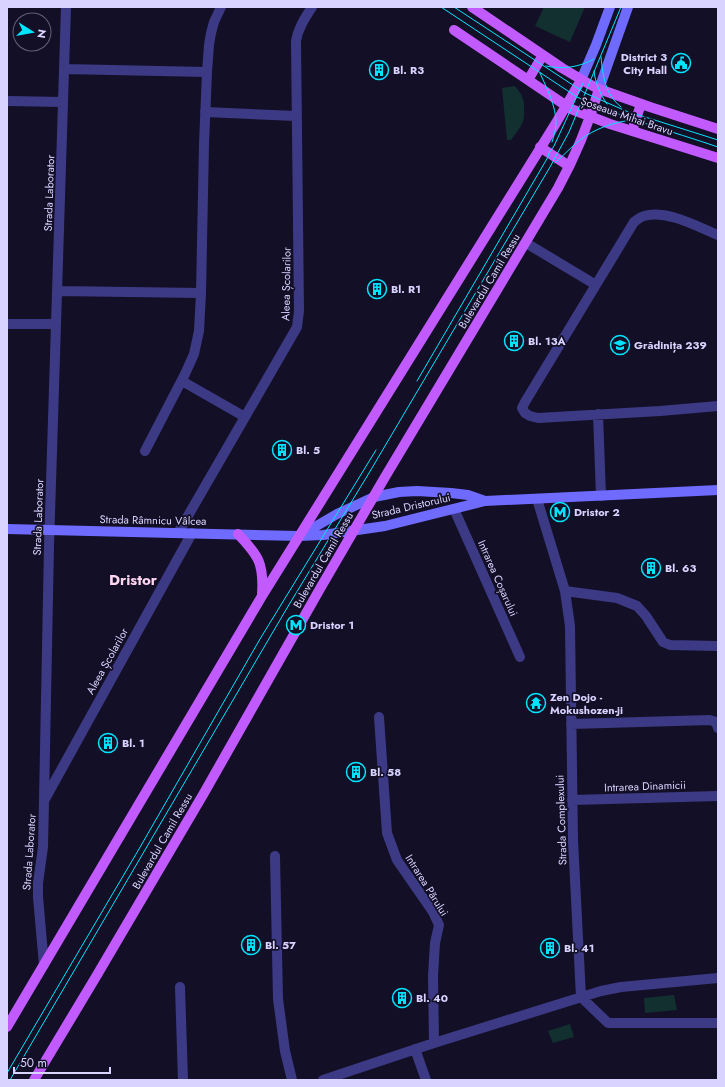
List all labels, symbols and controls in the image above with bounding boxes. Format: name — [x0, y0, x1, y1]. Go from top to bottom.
north arrow — [12, 12, 52, 52]
text: N — [33, 28, 51, 40]
place label: District 3 City Hall — [621, 49, 667, 78]
public building icon: District 3 City Hall — [670, 52, 692, 74]
building icon: Bl. R3 — [368, 59, 390, 81]
place label: Bl. R3 — [393, 62, 424, 78]
street label: Șoseaua Mihai Bravu — [579, 93, 675, 139]
street label: Strada Laborator — [40, 154, 58, 232]
street label: Bulevardul Camil Ressu — [454, 230, 524, 332]
street label: Aleea Școlarilor — [277, 247, 295, 321]
building icon: Bl. R1 — [366, 278, 388, 300]
place label: Bl. R1 — [391, 281, 421, 297]
building icon: Bl. 13A — [503, 330, 525, 352]
place label: Bl. 13A — [528, 333, 566, 349]
school or university icon: Grădinița 239 — [609, 334, 631, 356]
place label: Grădinița 239 — [634, 337, 707, 353]
building icon: Bl. 5 — [271, 439, 293, 461]
place label: Bl. 5 — [296, 442, 320, 458]
street label: Strada Laborator — [29, 478, 47, 556]
street label: Strada Dristorului — [370, 489, 452, 523]
metro station icon: Dristor 2 — [549, 501, 571, 523]
place label: Dristor 2 — [574, 504, 620, 520]
street label: Bulevardul Camil Ressu — [289, 509, 357, 611]
street label: Strada Râmnicu Vâlcea — [99, 511, 207, 529]
street label: Intrarea Coșarului — [474, 537, 522, 619]
building icon: Bl. 63 — [640, 557, 662, 579]
place label: Bl. 63 — [665, 560, 696, 576]
district label: Dristor — [109, 569, 158, 591]
metro station icon: Dristor 1 — [285, 614, 307, 636]
place label: Dristor 1 — [310, 617, 354, 633]
street label: Aleea Școlarilor — [82, 625, 132, 697]
place label: Zen Dojo - Mokushozen-ji — [550, 689, 623, 718]
temple icon: Zen Dojo - Mokushozen-ji — [525, 692, 547, 714]
building icon: Bl. 1 — [97, 732, 119, 754]
place label: Bl. 1 — [122, 735, 145, 751]
building icon: Bl. 58 — [345, 761, 367, 783]
place label: Bl. 58 — [370, 764, 401, 780]
street label: Strada Complexului — [551, 774, 571, 865]
street label: Intrarea Dinamicii — [604, 777, 686, 795]
street label: Bulevardul Camil Ressu — [128, 790, 196, 892]
street label: Strada Laborator — [18, 813, 40, 891]
street label: Intrarea Părului — [402, 851, 452, 919]
building icon: Bl. 57 — [240, 934, 262, 956]
place label: Bl. 57 — [265, 937, 296, 953]
building icon: Bl. 41 — [539, 937, 561, 959]
place label: Bl. 41 — [564, 940, 594, 956]
building icon: Bl. 40 — [391, 987, 413, 1009]
place label: Bl. 40 — [416, 990, 448, 1006]
scale bar — [14, 1049, 110, 1075]
text: 50 m — [20, 1054, 47, 1072]

